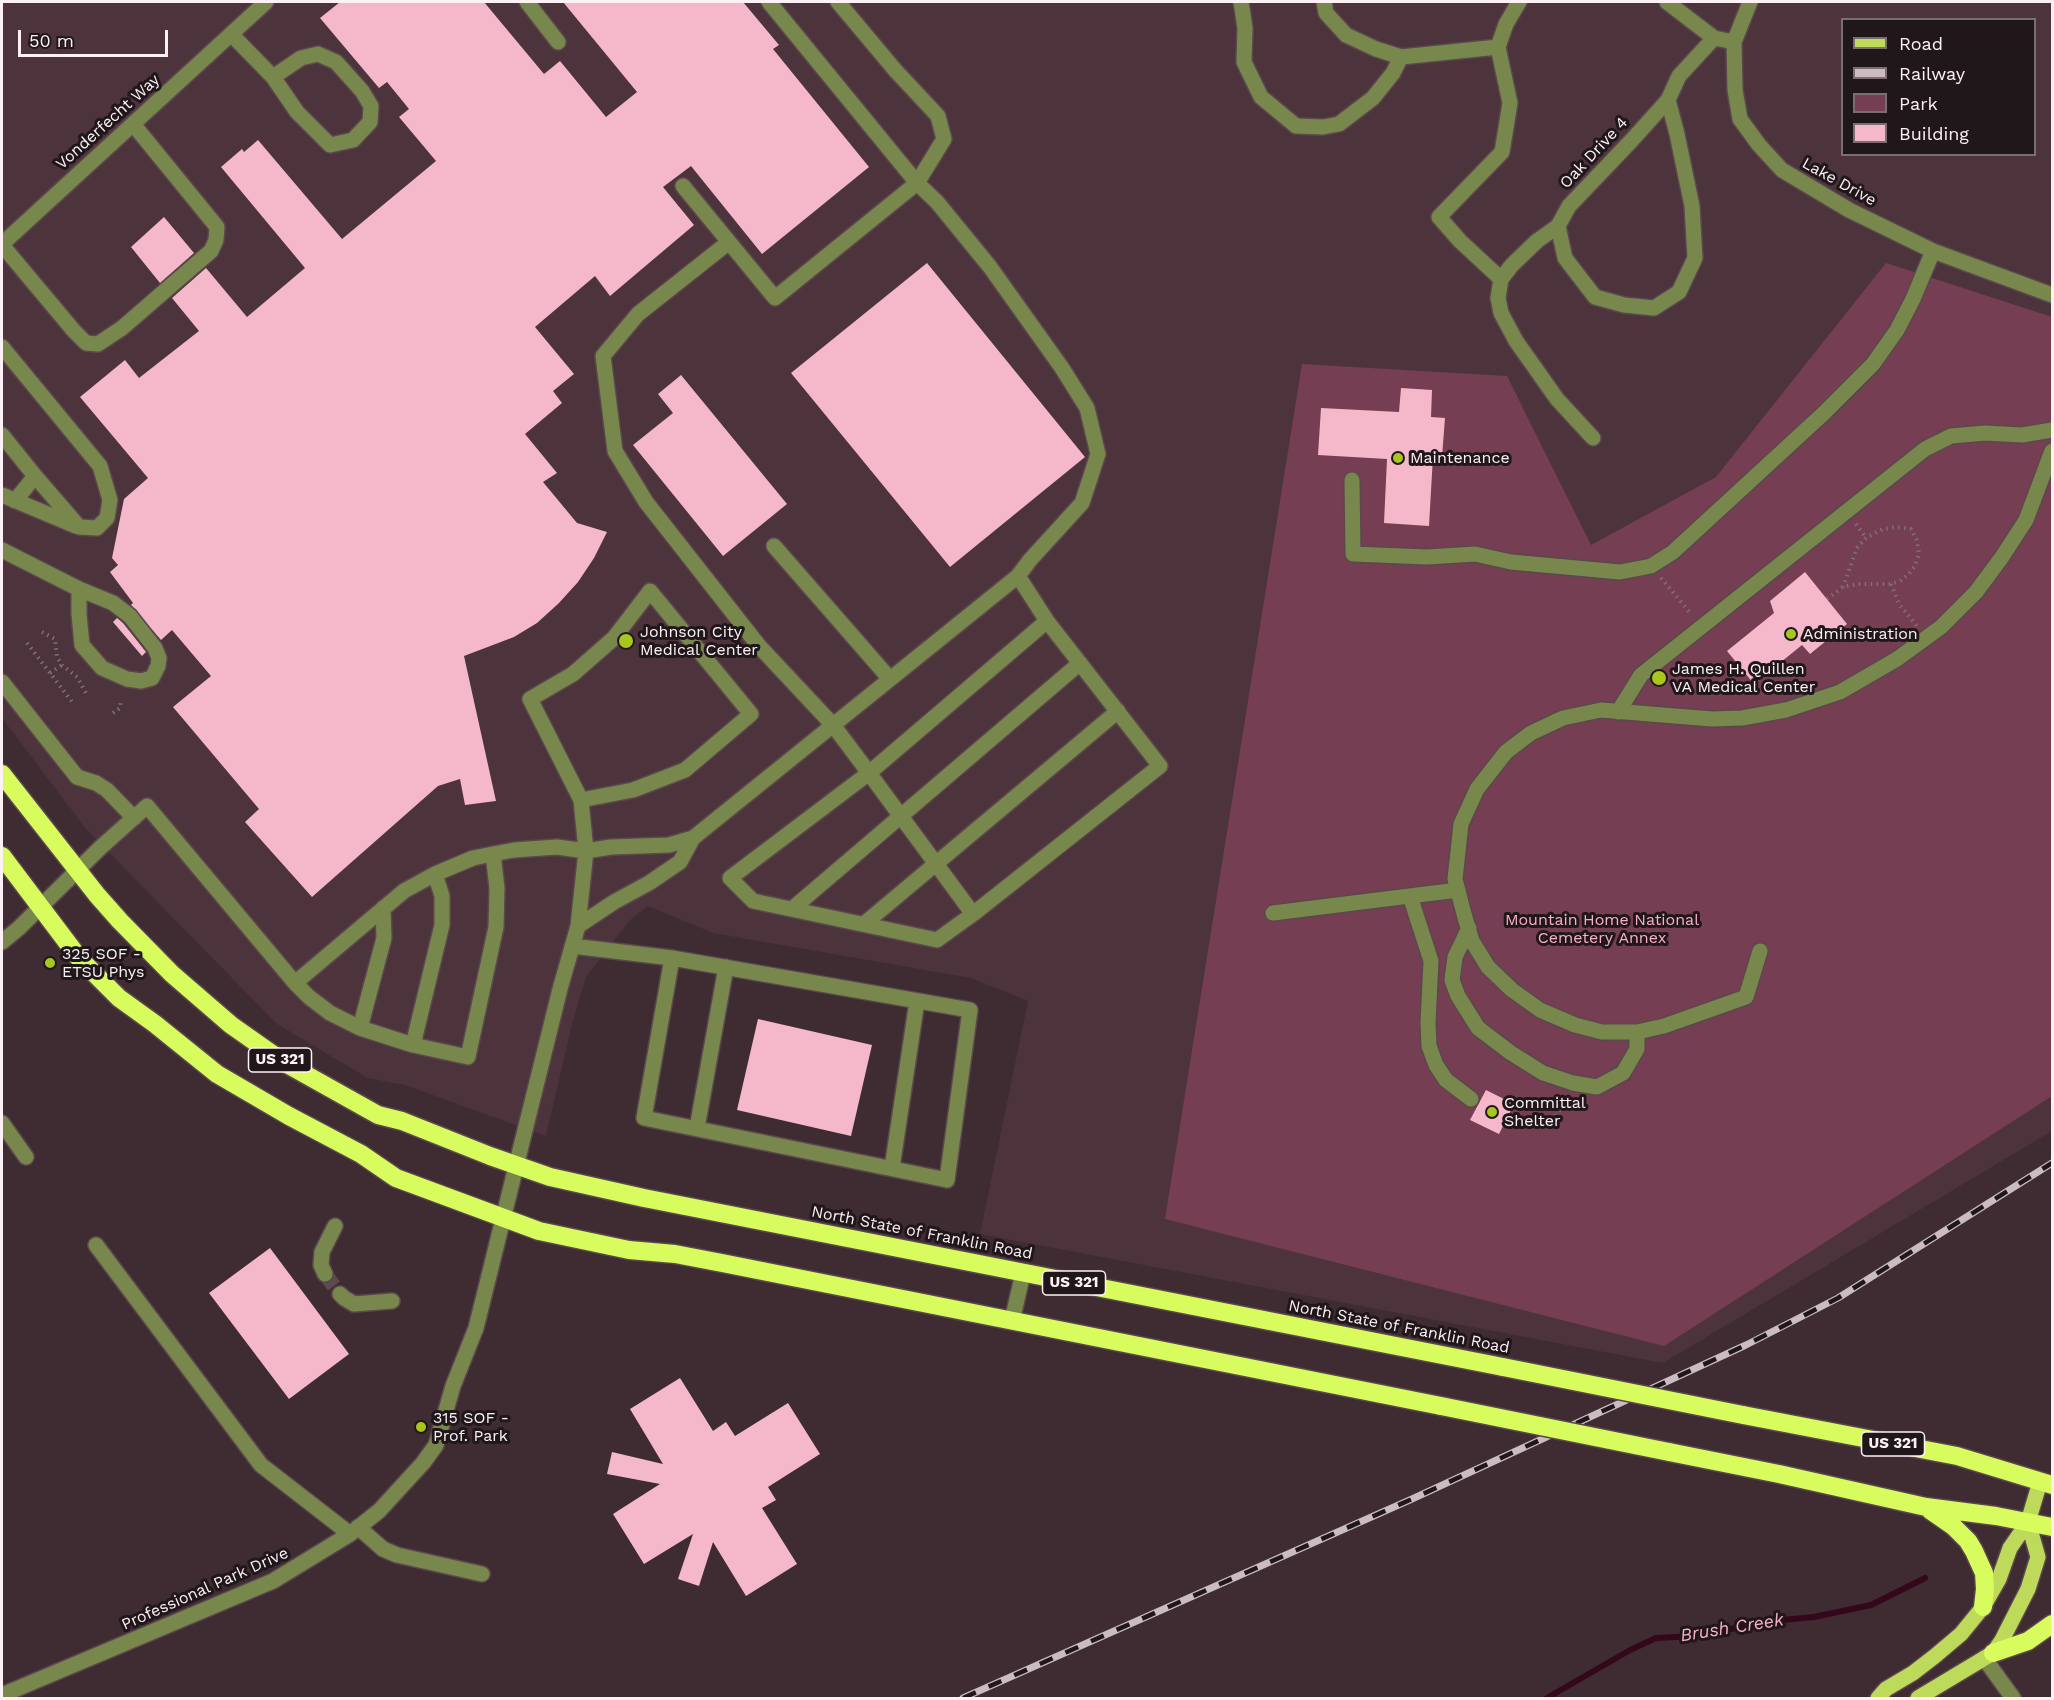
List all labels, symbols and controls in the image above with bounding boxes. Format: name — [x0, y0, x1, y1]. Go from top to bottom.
scale bar — [21, 18, 171, 56]
legend — [1841, 18, 2036, 156]
text: 50 m — [29, 30, 74, 51]
text: Road — [1899, 33, 1943, 54]
text: Railway — [1899, 63, 1965, 84]
street label: Vonderfecht Way — [52, 70, 164, 174]
text: Park — [1899, 93, 1938, 114]
street label: Oak Drive 4 — [1556, 113, 1632, 193]
text: Building — [1899, 123, 1969, 144]
street label: Lake Drive — [1799, 154, 1879, 210]
place label: Maintenance — [1410, 448, 1510, 468]
marker: Maintenance — [1391, 451, 1405, 465]
place label: Johnson City Medical Center — [640, 622, 758, 660]
place label: Administration — [1803, 624, 1918, 644]
marker: Administration — [1784, 627, 1798, 641]
marker: Johnson City Medical Center — [617, 632, 635, 650]
place label: James H. Quillen VA Medical Center — [1672, 659, 1815, 697]
marker: James H. Quillen VA Medical Center — [1650, 669, 1668, 687]
park label: Mountain Home National Cemetery Annex — [1505, 910, 1699, 948]
place label: 325 SOF - ETSU Phys — [62, 944, 144, 982]
marker: 325 SOF - ETSU Phys — [43, 956, 57, 970]
road number: US 321 — [248, 1048, 312, 1072]
place label: Committal Shelter — [1504, 1093, 1586, 1131]
marker: Committal Shelter — [1485, 1105, 1499, 1119]
street label: North State of Franklin Road — [810, 1202, 1034, 1264]
road number: US 321 — [1042, 1271, 1106, 1295]
street label: North State of Franklin Road — [1287, 1296, 1511, 1358]
place label: 315 SOF - Prof. Park — [433, 1408, 509, 1446]
marker: 315 SOF - Prof. Park — [414, 1420, 428, 1434]
road number: US 321 — [1862, 1432, 1924, 1456]
street label: Professional Park Drive — [119, 1544, 291, 1634]
water label: Brush Creek — [1679, 1609, 1785, 1647]

